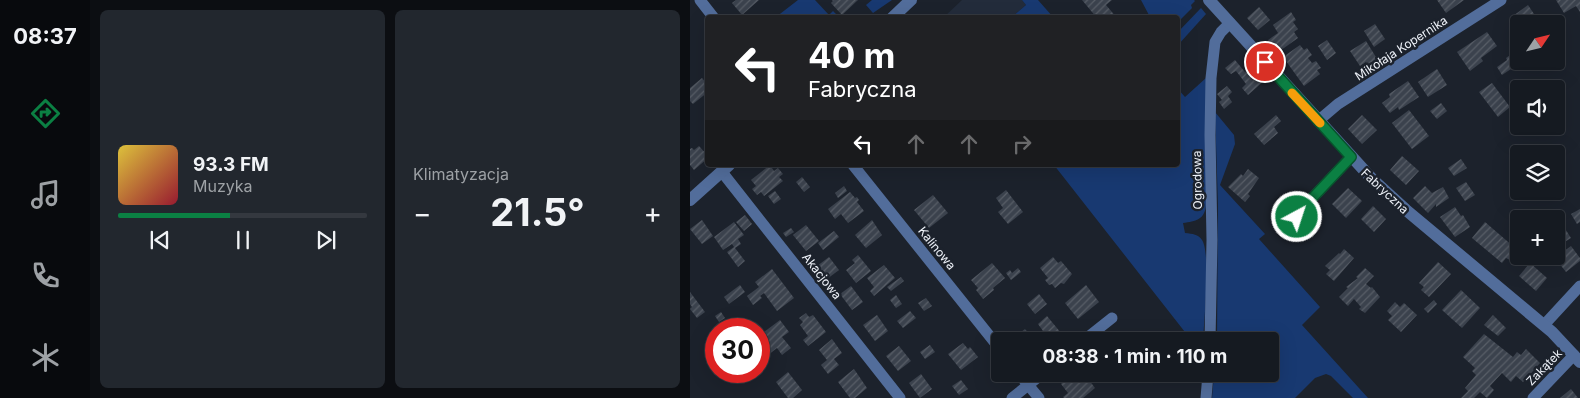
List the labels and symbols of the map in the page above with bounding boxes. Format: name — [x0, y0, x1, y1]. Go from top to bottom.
street label: Mikołaja Kopernika — [1352, 13, 1450, 83]
north arrow — [1510, 15, 1565, 70]
pin — [1244, 41, 1286, 83]
street label: Ogrodowa — [1189, 150, 1205, 210]
street label: Fabryczna — [1358, 165, 1412, 217]
position arrow — [1270, 190, 1322, 242]
street label: Kalinowa — [915, 223, 959, 273]
street label: Akacjowa — [799, 250, 845, 302]
speed limit sign: 30 — [705, 318, 770, 383]
street label: Zakątek — [1523, 345, 1565, 388]

